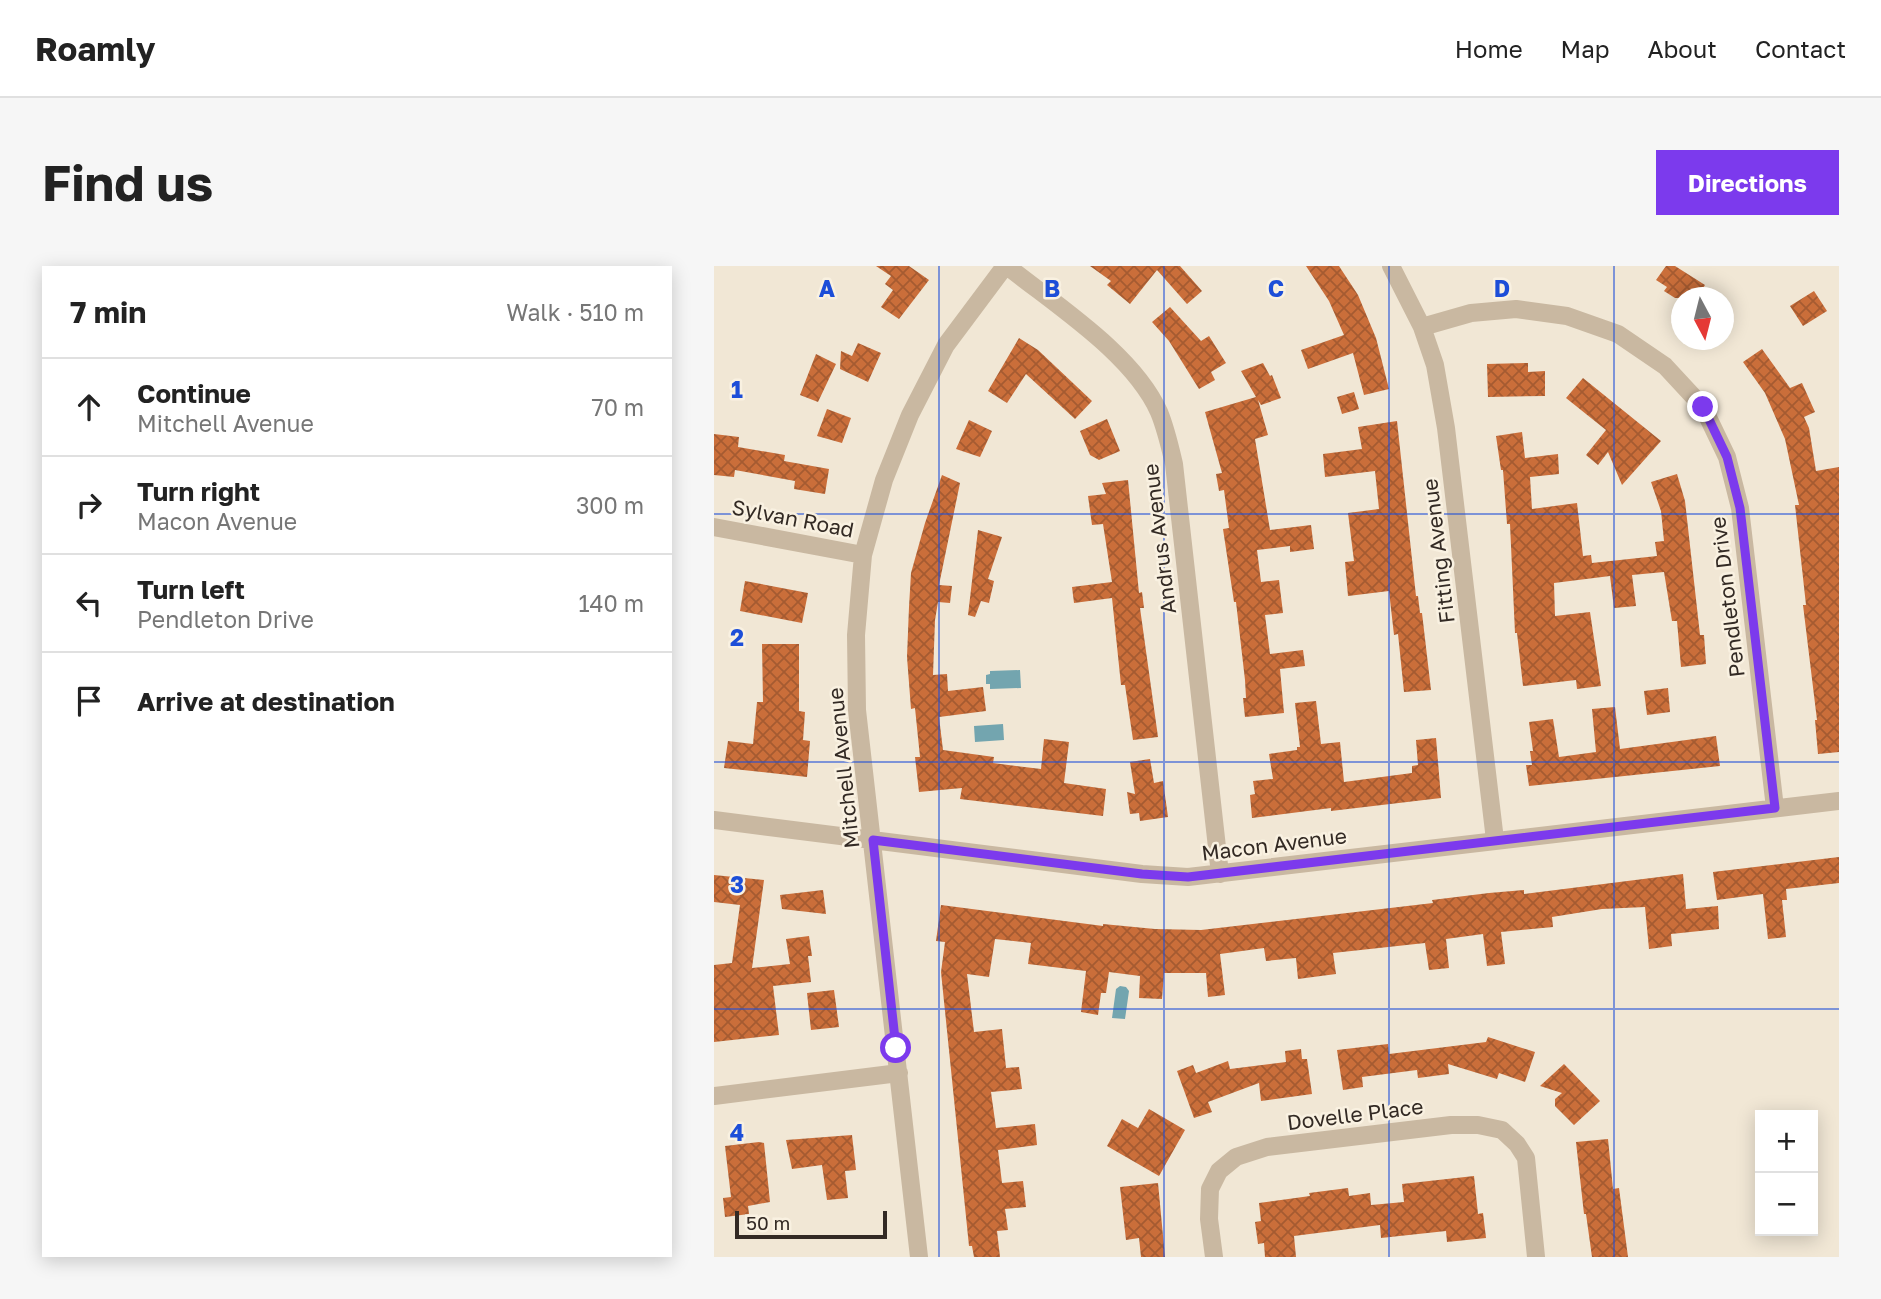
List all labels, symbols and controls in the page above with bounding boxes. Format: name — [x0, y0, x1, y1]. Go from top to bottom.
text: Roamly — [35, 29, 155, 68]
text: Home — [1455, 34, 1523, 63]
text: Map — [1561, 34, 1610, 63]
text: About — [1648, 34, 1717, 63]
text: Contact — [1755, 34, 1846, 63]
button: Directions — [1656, 150, 1839, 215]
text: Find us — [42, 153, 213, 212]
text: A — [819, 274, 836, 302]
text: B — [1044, 274, 1060, 302]
text: C — [1268, 274, 1284, 302]
text: D — [1494, 274, 1510, 302]
north arrow — [1671, 287, 1734, 350]
text: 7 min — [70, 294, 146, 330]
text: Walk · 510 m — [506, 298, 644, 326]
text: 1 — [731, 375, 743, 403]
text: Continue — [137, 378, 251, 409]
icon: ahead — [70, 388, 108, 426]
route end — [1687, 391, 1718, 422]
text: 70 m — [591, 393, 644, 421]
text: Mitchell Avenue — [137, 409, 314, 437]
street label: Andrus Avenue — [1137, 462, 1181, 616]
text: Turn right — [137, 476, 260, 507]
street label: Fitting Avenue — [1416, 477, 1460, 625]
icon: right — [70, 486, 108, 524]
text: 300 m — [576, 491, 644, 519]
street label: Sylvan Road — [730, 493, 856, 543]
text: Macon Avenue — [137, 507, 297, 535]
street label: Pendleton Drive — [1704, 515, 1750, 679]
text: Turn left — [137, 574, 245, 605]
icon: left — [70, 584, 108, 622]
text: 140 m — [578, 589, 644, 617]
text: Pendleton Drive — [137, 605, 314, 633]
text: 2 — [730, 623, 744, 651]
icon: arrive — [70, 682, 108, 720]
text: Arrive at destination — [137, 686, 395, 717]
street label: Mitchell Avenue — [822, 686, 864, 850]
street label: Macon Avenue — [1200, 822, 1348, 866]
text: 3 — [730, 870, 744, 898]
route start — [880, 1032, 911, 1063]
street label: Dovelle Place — [1285, 1093, 1425, 1135]
map controls — [1755, 1110, 1818, 1236]
button: + — [1755, 1110, 1818, 1173]
text: 4 — [730, 1118, 744, 1146]
button: − — [1755, 1173, 1818, 1236]
scale bar — [735, 1208, 887, 1240]
text: 50 m — [746, 1211, 790, 1234]

